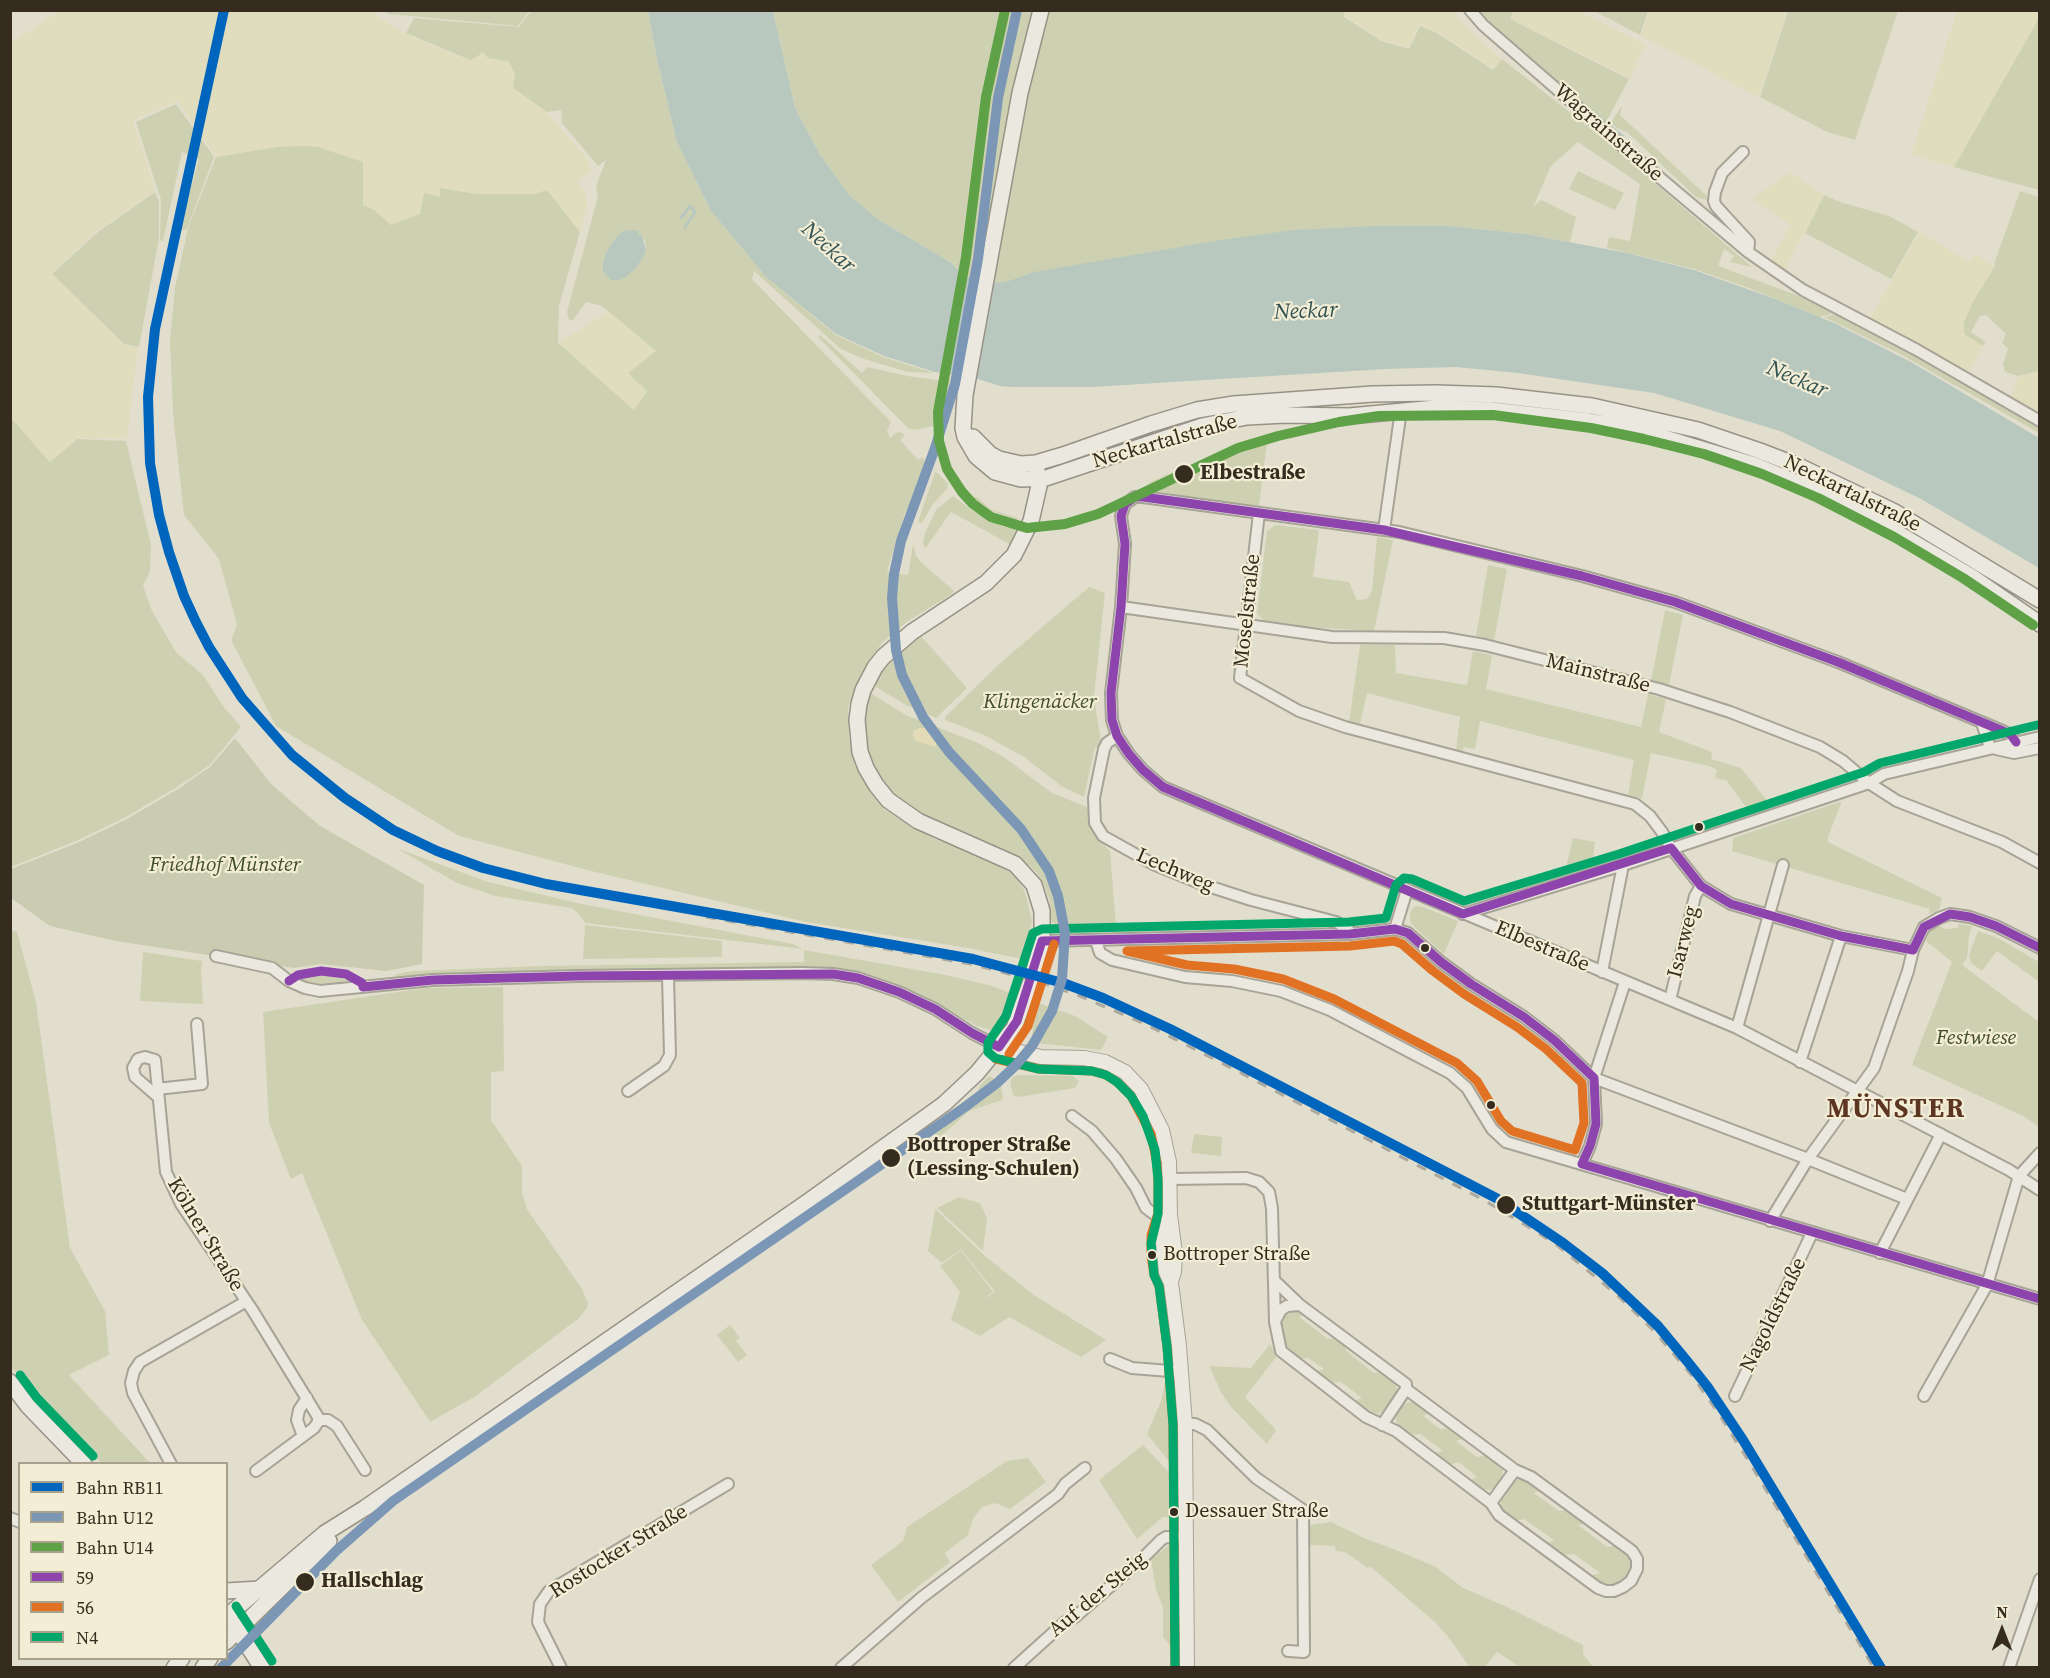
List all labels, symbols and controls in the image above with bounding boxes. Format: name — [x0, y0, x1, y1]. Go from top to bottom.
street label: Wagrainstraße — [1548, 79, 1668, 187]
water label: Neckar — [796, 217, 860, 279]
water label: Neckar — [1274, 298, 1338, 326]
water label: Neckar — [1763, 355, 1831, 405]
street label: Neckartalstraße — [1090, 409, 1240, 475]
street label: Neckartalstraße — [1779, 450, 1925, 538]
place label: Elbestraße — [1200, 461, 1305, 487]
marker: Elbestraße — [1173, 463, 1195, 485]
street label: Moselstraße — [1229, 553, 1267, 669]
street label: Mainstraße — [1543, 649, 1653, 699]
park label: Klingenäcker — [983, 690, 1097, 716]
unlabelled marker — [1693, 821, 1705, 833]
street label: Lechweg — [1132, 843, 1218, 899]
park label: Friedhof Münster — [149, 853, 301, 879]
street label: Isarweg — [1663, 903, 1705, 981]
street label: Elbestraße — [1491, 916, 1593, 978]
unlabelled marker — [1419, 942, 1431, 954]
park label: Festwiese — [1936, 1026, 2016, 1052]
district label: MÜNSTER — [1826, 1094, 1966, 1126]
unlabelled marker — [1485, 1099, 1497, 1111]
place label: Bottroper Straße (Lessing-Schulen) — [907, 1133, 1080, 1183]
marker: Bottroper Straße (Lessing-Schulen) — [880, 1147, 902, 1169]
street label: Kölner Straße — [161, 1174, 249, 1296]
place label: Stuttgart-Münster — [1522, 1192, 1696, 1218]
marker: Stuttgart-Münster — [1495, 1194, 1517, 1216]
place label: Bottroper Straße — [1163, 1243, 1311, 1267]
marker: Bottroper Straße — [1146, 1249, 1158, 1261]
street label: Nagoldstraße — [1735, 1254, 1813, 1376]
legend — [18, 1462, 228, 1660]
text: Bahn RB11 — [76, 1475, 163, 1500]
street label: Rostocker Straße — [545, 1499, 693, 1605]
place label: Dessauer Straße — [1185, 1500, 1329, 1524]
text: Bahn U12 — [76, 1505, 154, 1530]
marker: Dessauer Straße — [1168, 1506, 1180, 1518]
text: Bahn U14 — [76, 1535, 154, 1560]
street label: Auf der Steig — [1044, 1547, 1152, 1643]
text: 59 — [76, 1565, 94, 1590]
place label: Hallschlag — [321, 1569, 423, 1595]
marker: Hallschlag — [294, 1571, 316, 1593]
text: 56 — [76, 1595, 94, 1620]
north arrow — [1972, 1600, 2032, 1660]
text: N — [1996, 1601, 2008, 1623]
text: N4 — [76, 1625, 98, 1650]

